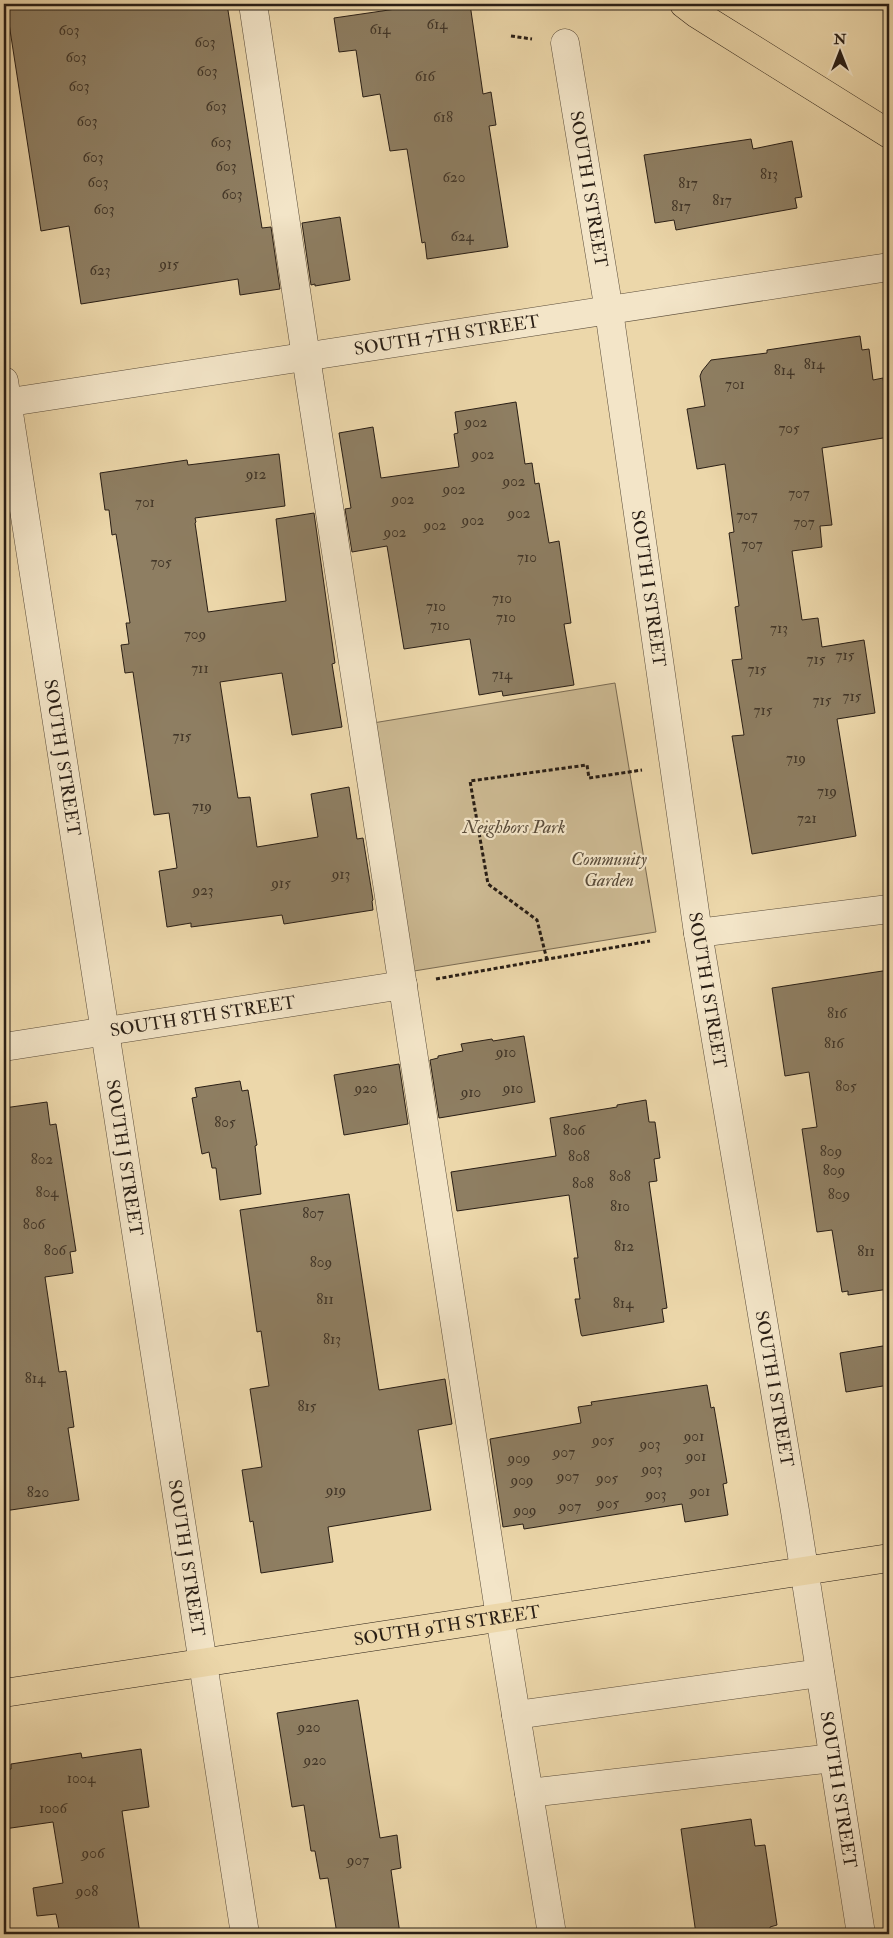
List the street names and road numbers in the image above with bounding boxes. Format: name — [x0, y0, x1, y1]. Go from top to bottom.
street label: SOUTH I STREET — [565, 109, 613, 270]
street label: SOUTH 7TH STREET — [352, 309, 542, 361]
street label: SOUTH I STREET — [626, 509, 671, 669]
street label: SOUTH J STREET — [39, 678, 86, 838]
street label: SOUTH I STREET — [684, 911, 732, 1071]
street label: SOUTH 8TH STREET — [108, 990, 298, 1042]
street label: SOUTH J STREET — [101, 1078, 148, 1238]
street label: SOUTH I STREET — [750, 1309, 799, 1469]
street label: SOUTH J STREET — [163, 1478, 210, 1639]
street label: SOUTH 9TH STREET — [352, 1600, 542, 1651]
street label: SOUTH I STREET — [815, 1710, 862, 1870]

